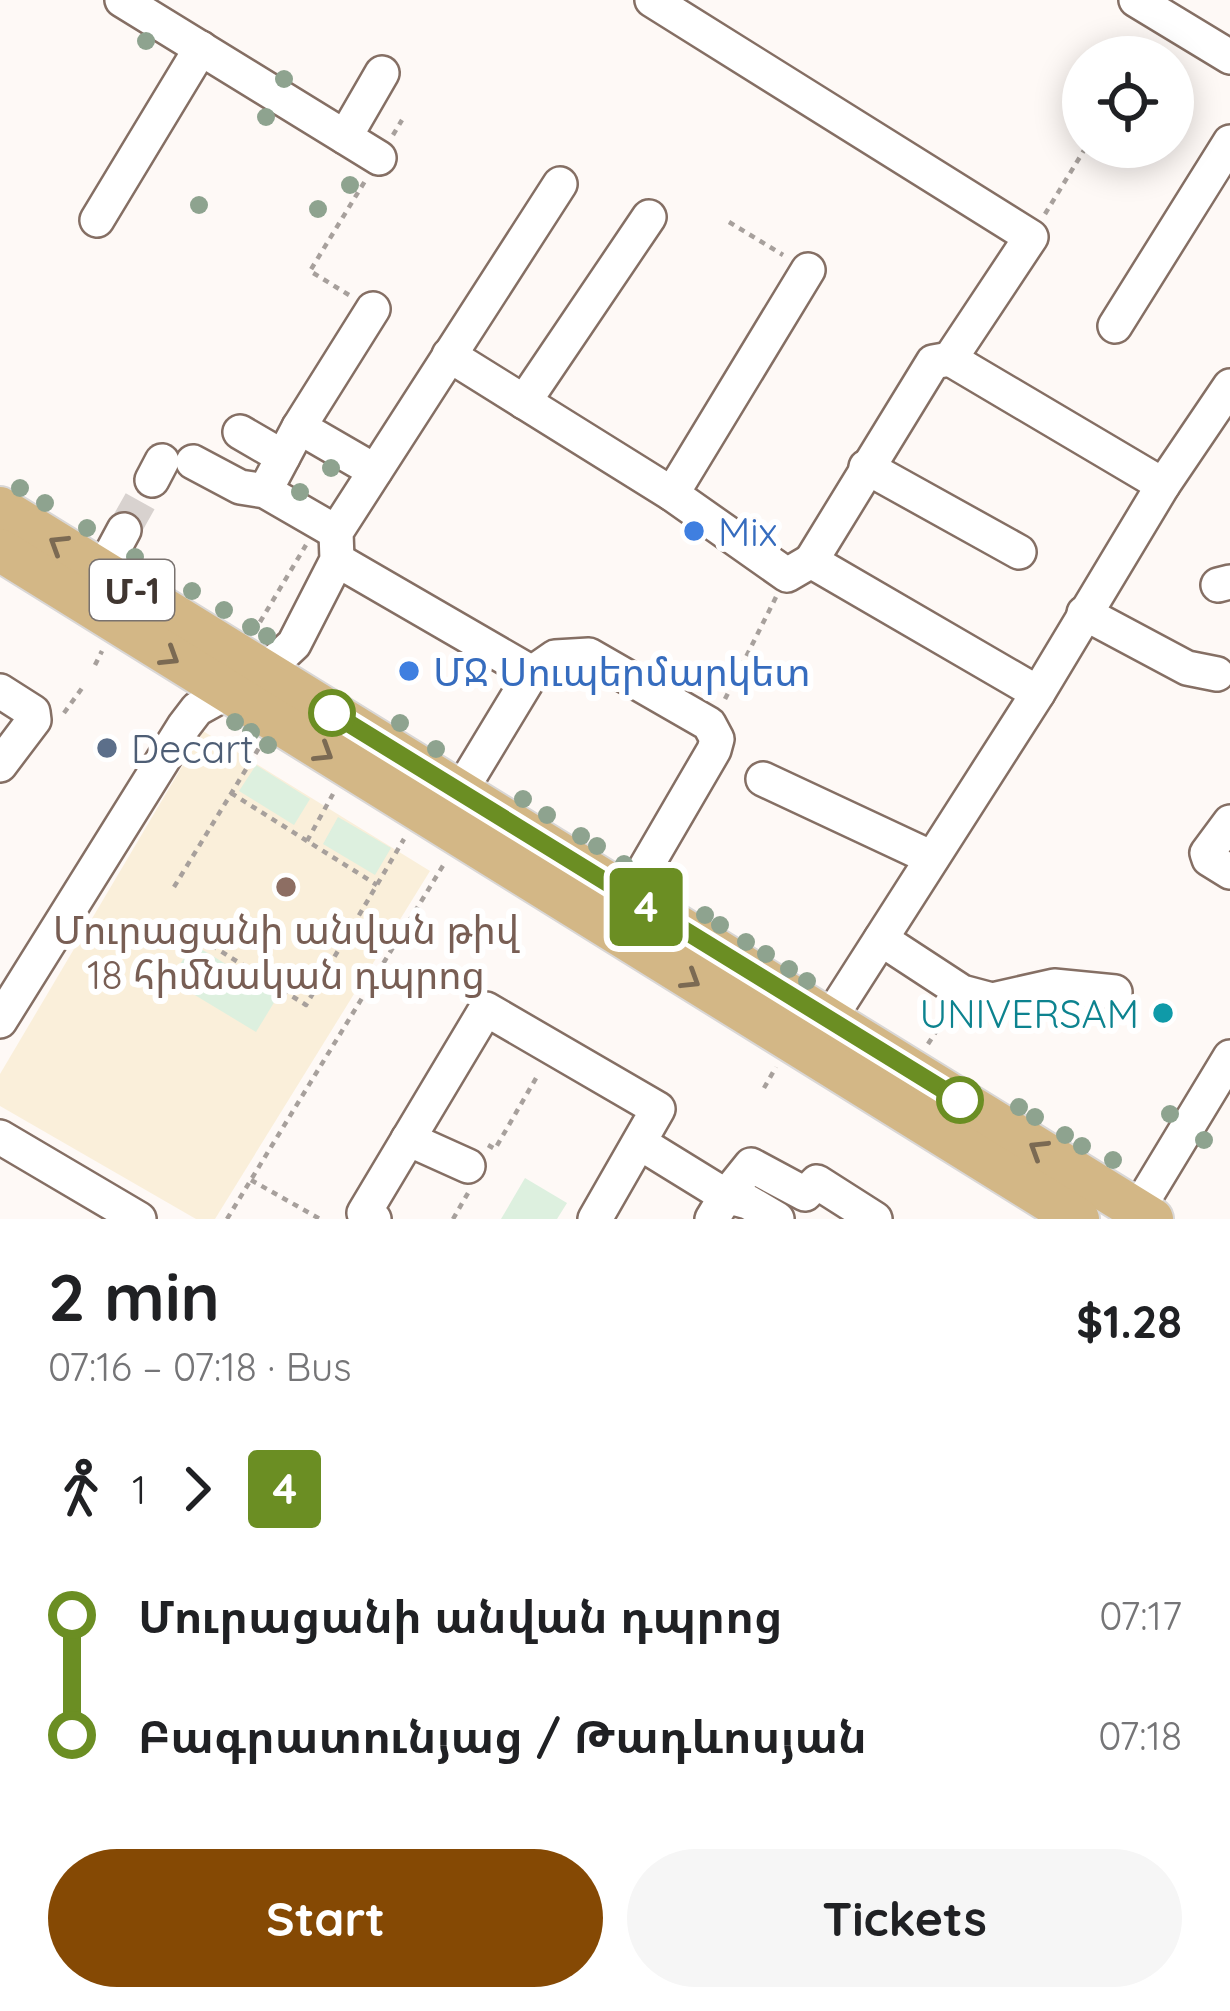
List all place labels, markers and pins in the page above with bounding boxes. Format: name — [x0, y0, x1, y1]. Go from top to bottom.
place label: Mix — [718, 507, 777, 556]
marker: Mix — [681, 518, 707, 544]
place label: ՄՋ Սուպերմարկետ — [433, 647, 811, 696]
marker: ՄՋ Սուպերմարկետ — [396, 658, 422, 684]
unlabelled marker — [310, 691, 354, 735]
place label: Decart — [131, 724, 253, 773]
marker: Decart — [94, 735, 120, 761]
marker: Մուրացանի անվան թիվ 18 հիմնական դպրոց — [273, 874, 299, 900]
place label: Մուրացանի անվան թիվ 18 հիմնական դպրոց — [53, 905, 520, 999]
place label: UNIVERSAM — [919, 989, 1139, 1038]
marker: UNIVERSAM — [1150, 1000, 1176, 1026]
unlabelled marker — [938, 1078, 982, 1122]

